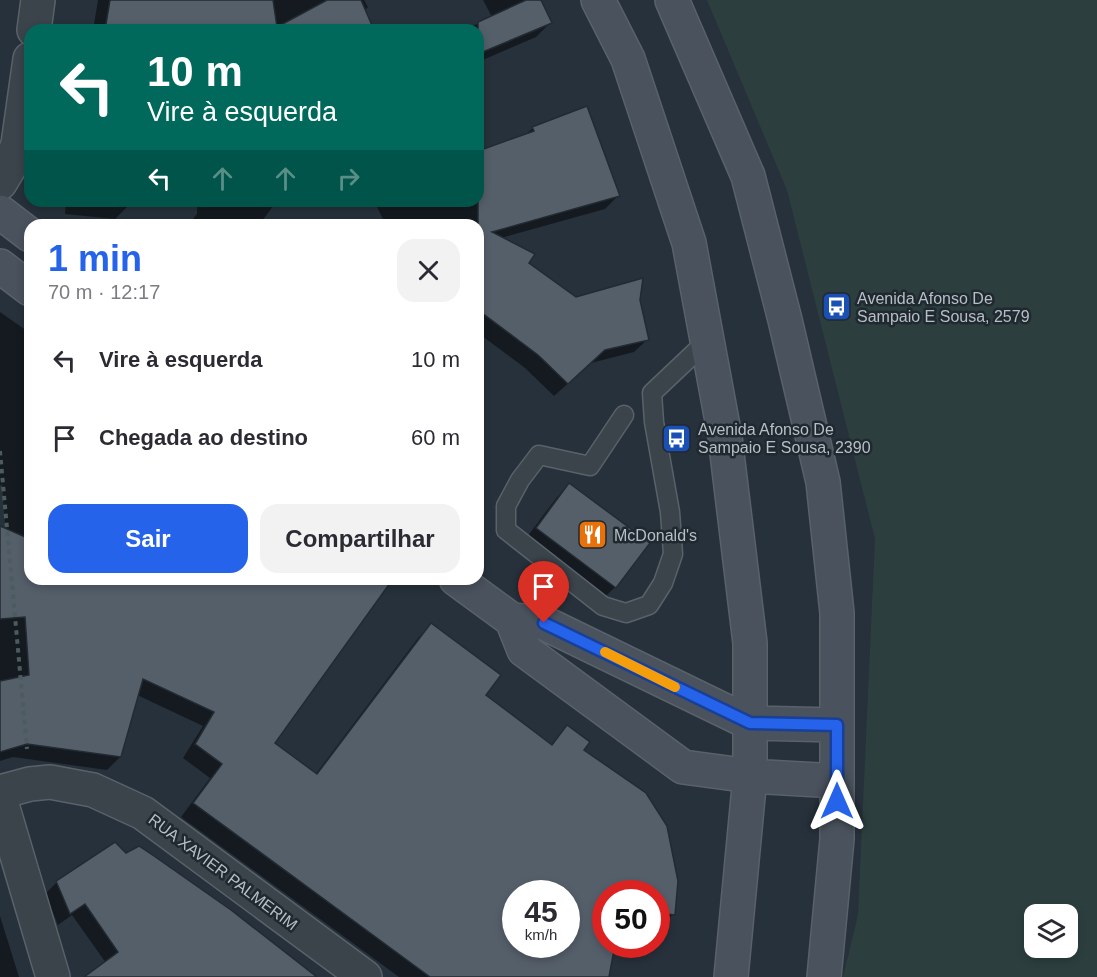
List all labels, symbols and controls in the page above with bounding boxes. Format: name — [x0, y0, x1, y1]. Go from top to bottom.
icon: left — [48, 48, 126, 126]
text: 10 m — [147, 48, 243, 95]
text: Vire à esquerda — [147, 97, 337, 127]
icon: left — [143, 162, 176, 195]
icon: ahead — [206, 162, 239, 195]
icon: ahead — [269, 162, 302, 195]
icon: right — [332, 162, 365, 195]
text: 1 min — [48, 238, 142, 279]
button: close — [397, 239, 460, 302]
text: 70 m · 12:17 — [48, 281, 160, 303]
place label: Avenida Afonso De Sampaio E Sousa, 2579 — [857, 290, 1030, 325]
bus stop icon: Avenida Afonso De Sampaio E Sousa, 2579 — [820, 291, 852, 323]
icon: left — [48, 344, 81, 377]
text: Vire à esquerda — [99, 347, 262, 372]
text: 10 m — [411, 347, 460, 372]
place label: Avenida Afonso De Sampaio E Sousa, 2390 — [698, 421, 871, 456]
icon: arrive — [48, 422, 81, 455]
bus stop icon: Avenida Afonso De Sampaio E Sousa, 2390 — [661, 422, 693, 454]
text: Chegada ao destino — [99, 425, 308, 450]
text: 60 m — [411, 425, 460, 450]
button: Sair — [48, 504, 248, 573]
button: Compartilhar — [260, 504, 460, 573]
restaurant icon: McDonald's — [577, 519, 609, 551]
place label: McDonald's — [614, 527, 697, 544]
pin — [518, 561, 569, 623]
icon: arrive — [527, 570, 560, 603]
position arrow — [805, 769, 869, 833]
street label: RUA XAVIER PALMERIM — [145, 811, 301, 933]
speed limit sign: 50 — [592, 880, 670, 958]
text: 45 — [524, 895, 558, 928]
map controls — [1024, 904, 1078, 958]
button: layers — [1024, 904, 1078, 958]
text: km/h — [525, 926, 557, 943]

